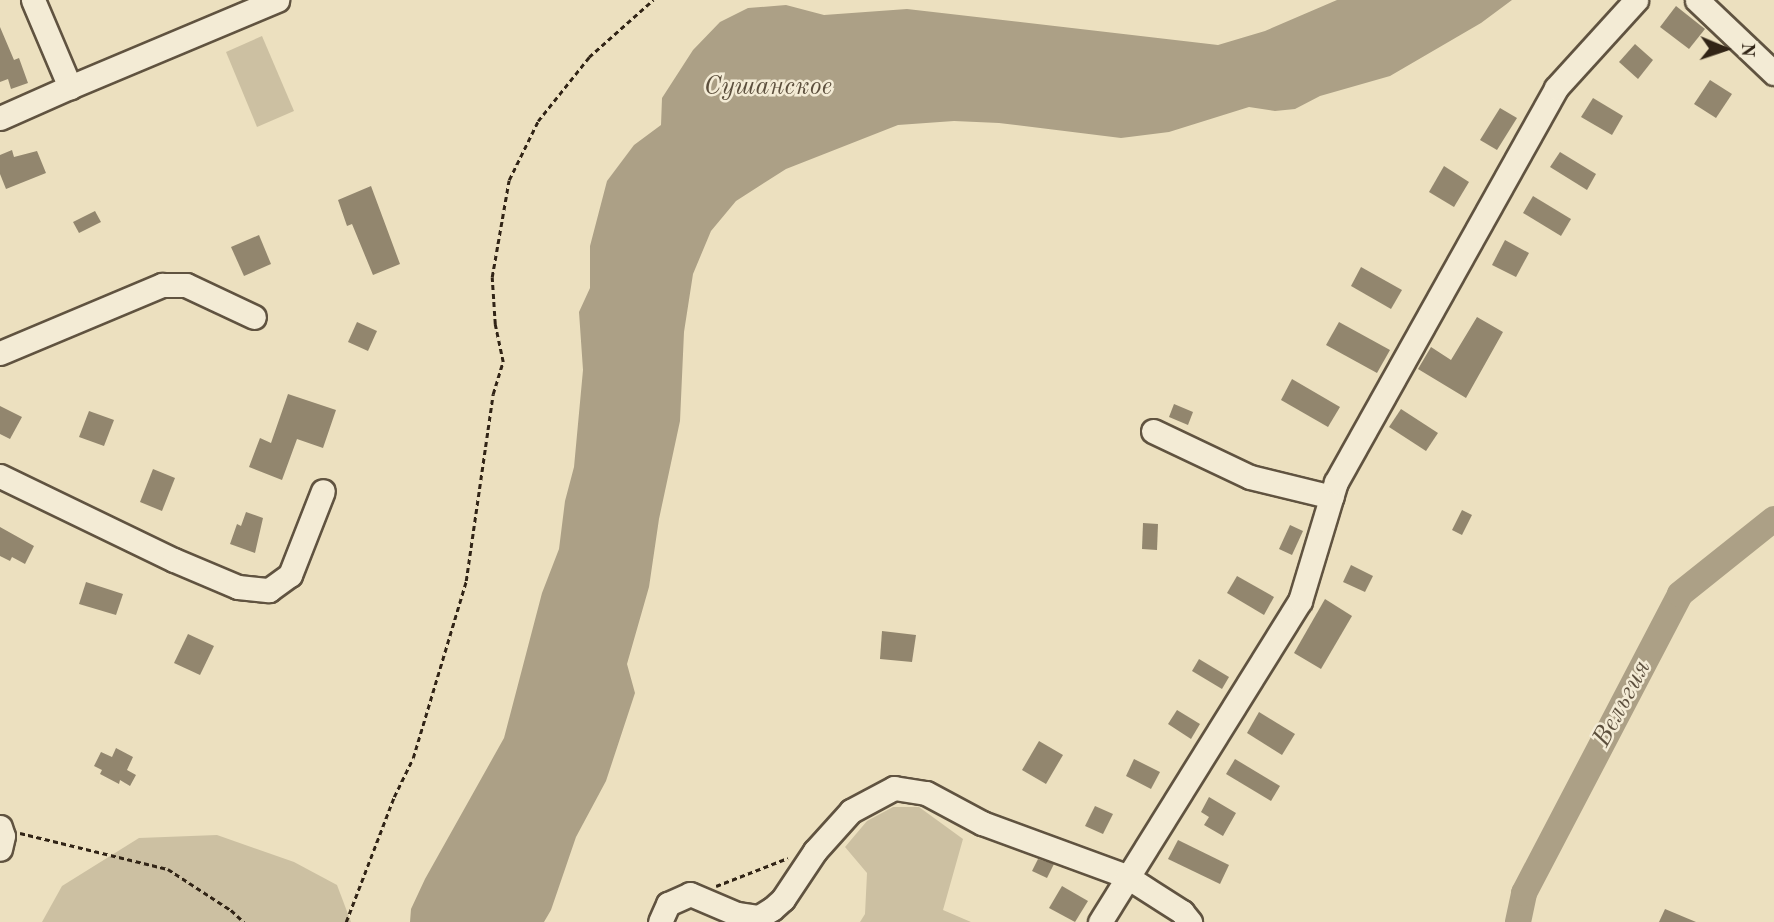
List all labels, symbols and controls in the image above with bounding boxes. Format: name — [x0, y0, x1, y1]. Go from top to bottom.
north arrow — [1690, 14, 1760, 84]
text: N — [1737, 42, 1756, 57]
water label: Сушанское — [704, 72, 832, 104]
water label: Вельгия — [1587, 655, 1659, 753]

